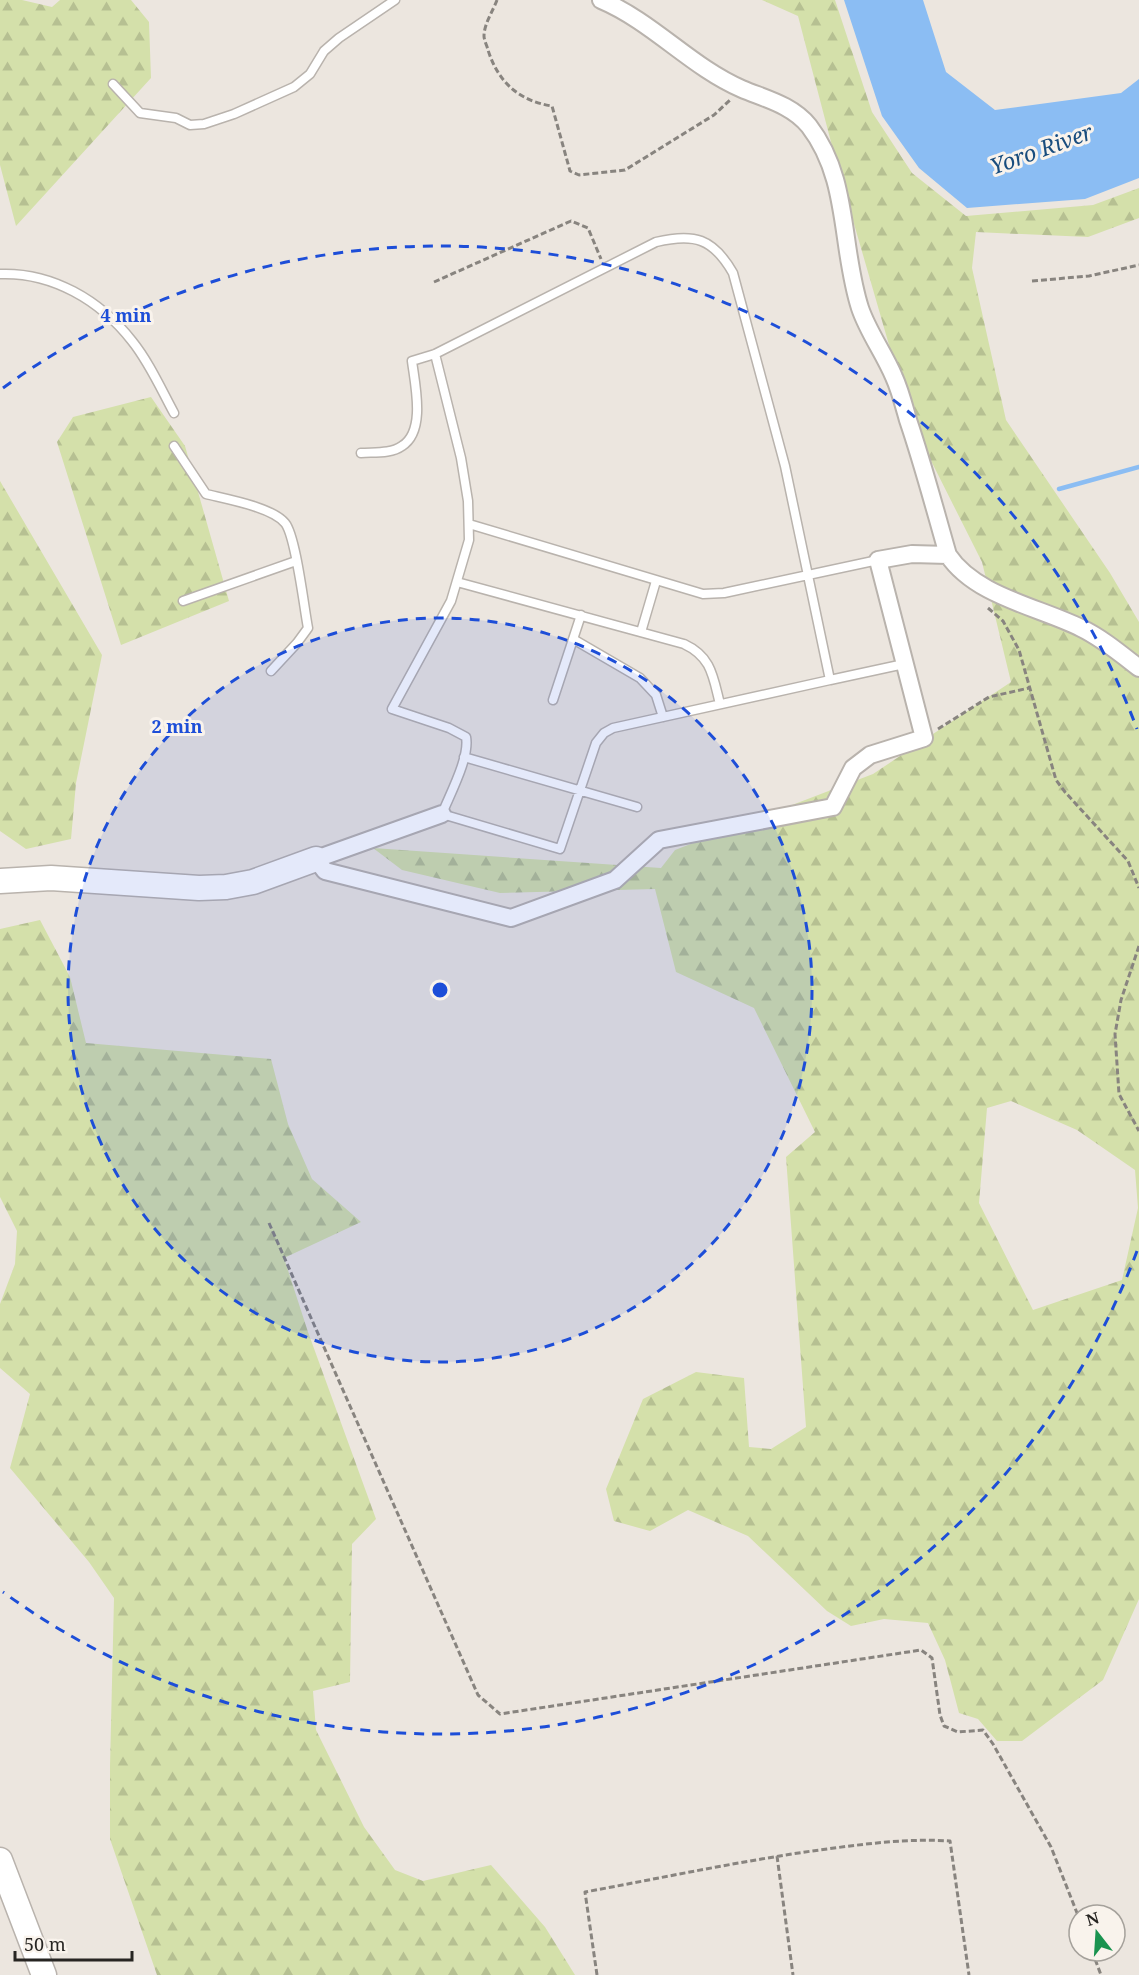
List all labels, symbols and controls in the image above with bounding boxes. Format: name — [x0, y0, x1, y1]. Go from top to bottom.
water label: Yoro River — [985, 115, 1097, 180]
text: 4 min — [101, 303, 151, 327]
text: 2 min — [152, 714, 202, 738]
centre of rings — [430, 980, 450, 1000]
north arrow — [1067, 1903, 1127, 1963]
text: N — [1083, 1906, 1102, 1931]
scale bar — [15, 1924, 132, 1962]
text: 50 m — [24, 1932, 66, 1956]

